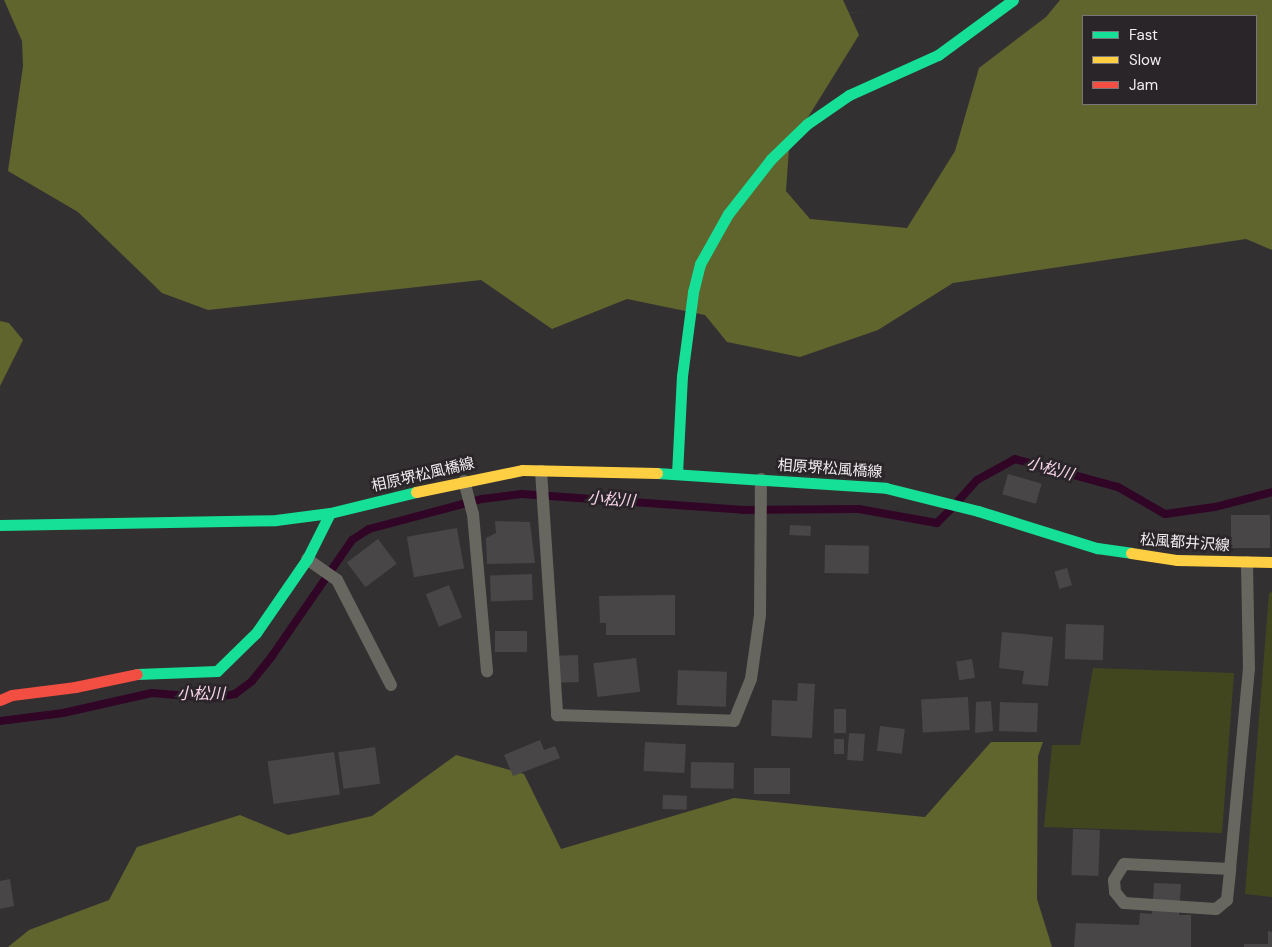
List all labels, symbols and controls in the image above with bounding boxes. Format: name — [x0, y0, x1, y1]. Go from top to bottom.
legend — [1082, 15, 1257, 105]
text: Fast — [1129, 25, 1158, 45]
text: Slow — [1129, 50, 1161, 70]
text: Jam — [1129, 75, 1158, 95]
street label: 相原堺松風橋線 — [370, 454, 476, 496]
water label: 小松川 — [1024, 454, 1076, 484]
street label: 相原堺松風橋線 — [777, 456, 883, 482]
water label: 小松川 — [586, 489, 636, 511]
street label: 松風都井沢線 — [1139, 531, 1231, 555]
water label: 小松川 — [177, 684, 225, 704]

